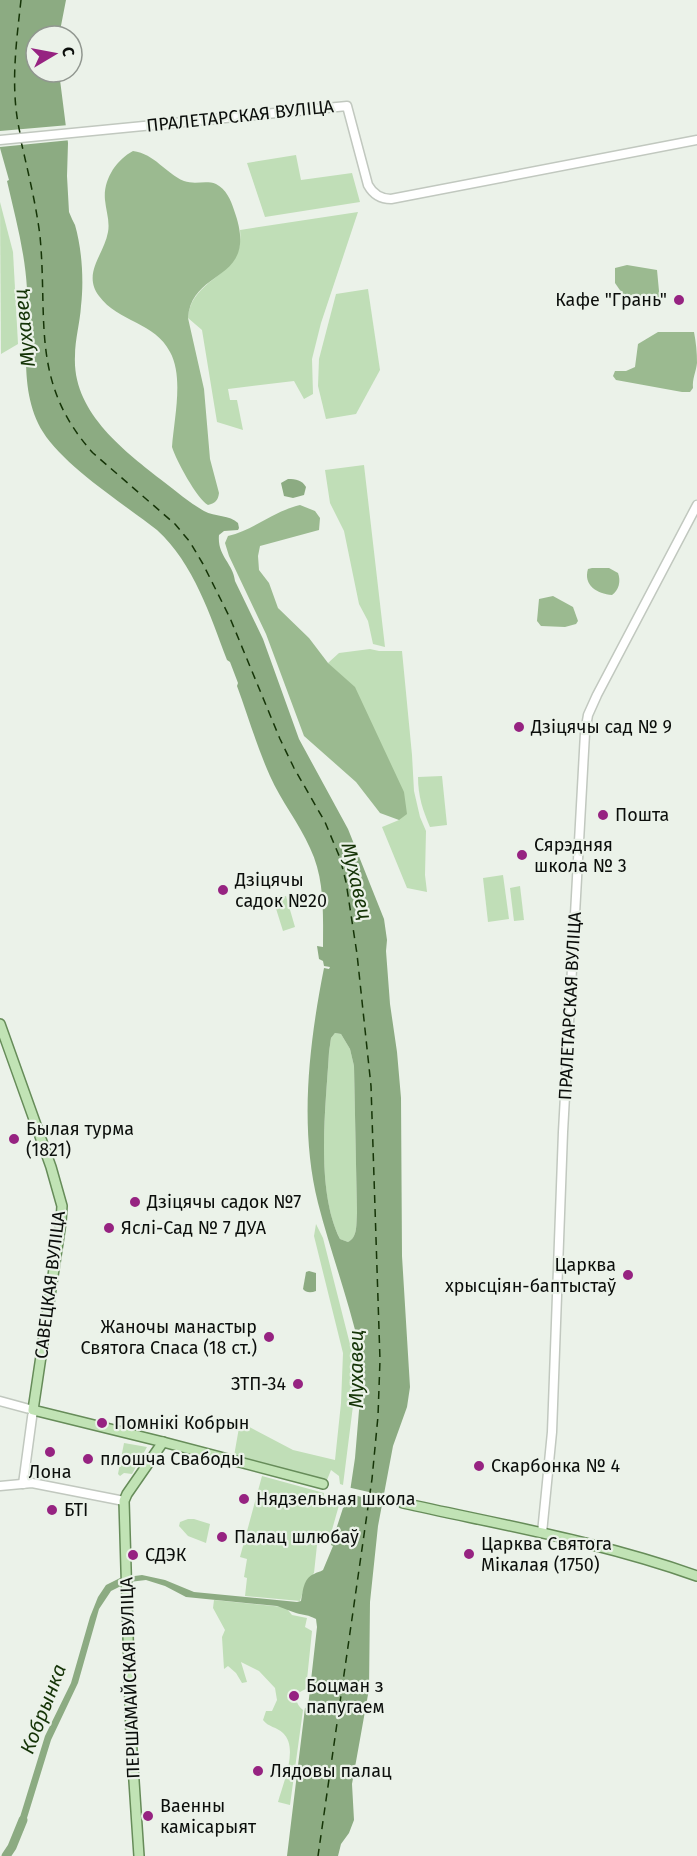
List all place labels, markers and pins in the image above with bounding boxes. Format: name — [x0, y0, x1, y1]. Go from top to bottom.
place label: Кафе "Грань" — [555, 289, 667, 311]
marker: Кафе "Грань" — [672, 293, 686, 307]
place label: Дзіцячы сад № 9 — [530, 716, 672, 738]
marker: Дзіцячы сад № 9 — [512, 720, 526, 734]
place label: Пошта — [615, 804, 669, 826]
marker: Пошта — [596, 808, 610, 822]
place label: Сярэдняя школа № 3 — [534, 834, 627, 877]
marker: Сярэдняя школа № 3 — [515, 848, 529, 862]
place label: Дзіцячы садок №20 — [234, 869, 327, 912]
marker: Дзіцячы садок №20 — [216, 883, 230, 897]
place label: Былая турма (1821) — [26, 1118, 134, 1161]
marker: Былая турма (1821) — [7, 1132, 21, 1146]
place label: Дзіцячы садок №7 — [146, 1191, 301, 1213]
marker: Дзіцячы садок №7 — [128, 1195, 142, 1209]
place label: Яслі-Сад № 7 ДУА — [121, 1217, 267, 1239]
marker: Яслі-Сад № 7 ДУА — [102, 1221, 116, 1235]
place label: Царква хрысціян-баптыстаў — [445, 1254, 616, 1297]
marker: Царква хрысціян-баптыстаў — [621, 1268, 635, 1282]
place label: Жаночы манастыр Святога Спаса (18 ст.) — [80, 1316, 257, 1359]
marker: Жаночы манастыр Святога Спаса (18 ст.) — [262, 1330, 276, 1344]
place label: ЗТП-34 — [231, 1373, 286, 1395]
marker: ЗТП-34 — [291, 1377, 305, 1391]
place label: Помнікі Кобрын — [114, 1412, 250, 1434]
marker: Помнікі Кобрын — [95, 1416, 109, 1430]
marker: Лона — [43, 1445, 57, 1459]
place label: плошча Свабоды — [100, 1448, 244, 1470]
marker: плошча Свабоды — [81, 1452, 95, 1466]
place label: Скарбонка № 4 — [491, 1455, 621, 1477]
marker: Скарбонка № 4 — [472, 1459, 486, 1473]
place label: Лона — [29, 1461, 71, 1483]
place label: Нядзельная школа — [256, 1488, 416, 1510]
marker: Нядзельная школа — [237, 1492, 251, 1506]
place label: БТІ — [64, 1499, 88, 1521]
marker: БТІ — [45, 1503, 59, 1517]
place label: Палац шлюбаў — [234, 1526, 359, 1548]
marker: Палац шлюбаў — [215, 1530, 229, 1544]
place label: Царква Святога Мікалая (1750) — [481, 1533, 612, 1576]
place label: СДЭК — [145, 1544, 187, 1566]
marker: Царква Святога Мікалая (1750) — [462, 1547, 476, 1561]
marker: СДЭК — [126, 1548, 140, 1562]
place label: Боцман з папугаем — [306, 1675, 385, 1718]
marker: Боцман з папугаем — [287, 1689, 301, 1703]
place label: Лядовы палац — [270, 1760, 392, 1782]
marker: Лядовы палац — [251, 1764, 265, 1778]
place label: Ваенны камісарыят — [160, 1795, 257, 1838]
marker: Ваенны камісарыят — [141, 1809, 155, 1823]

